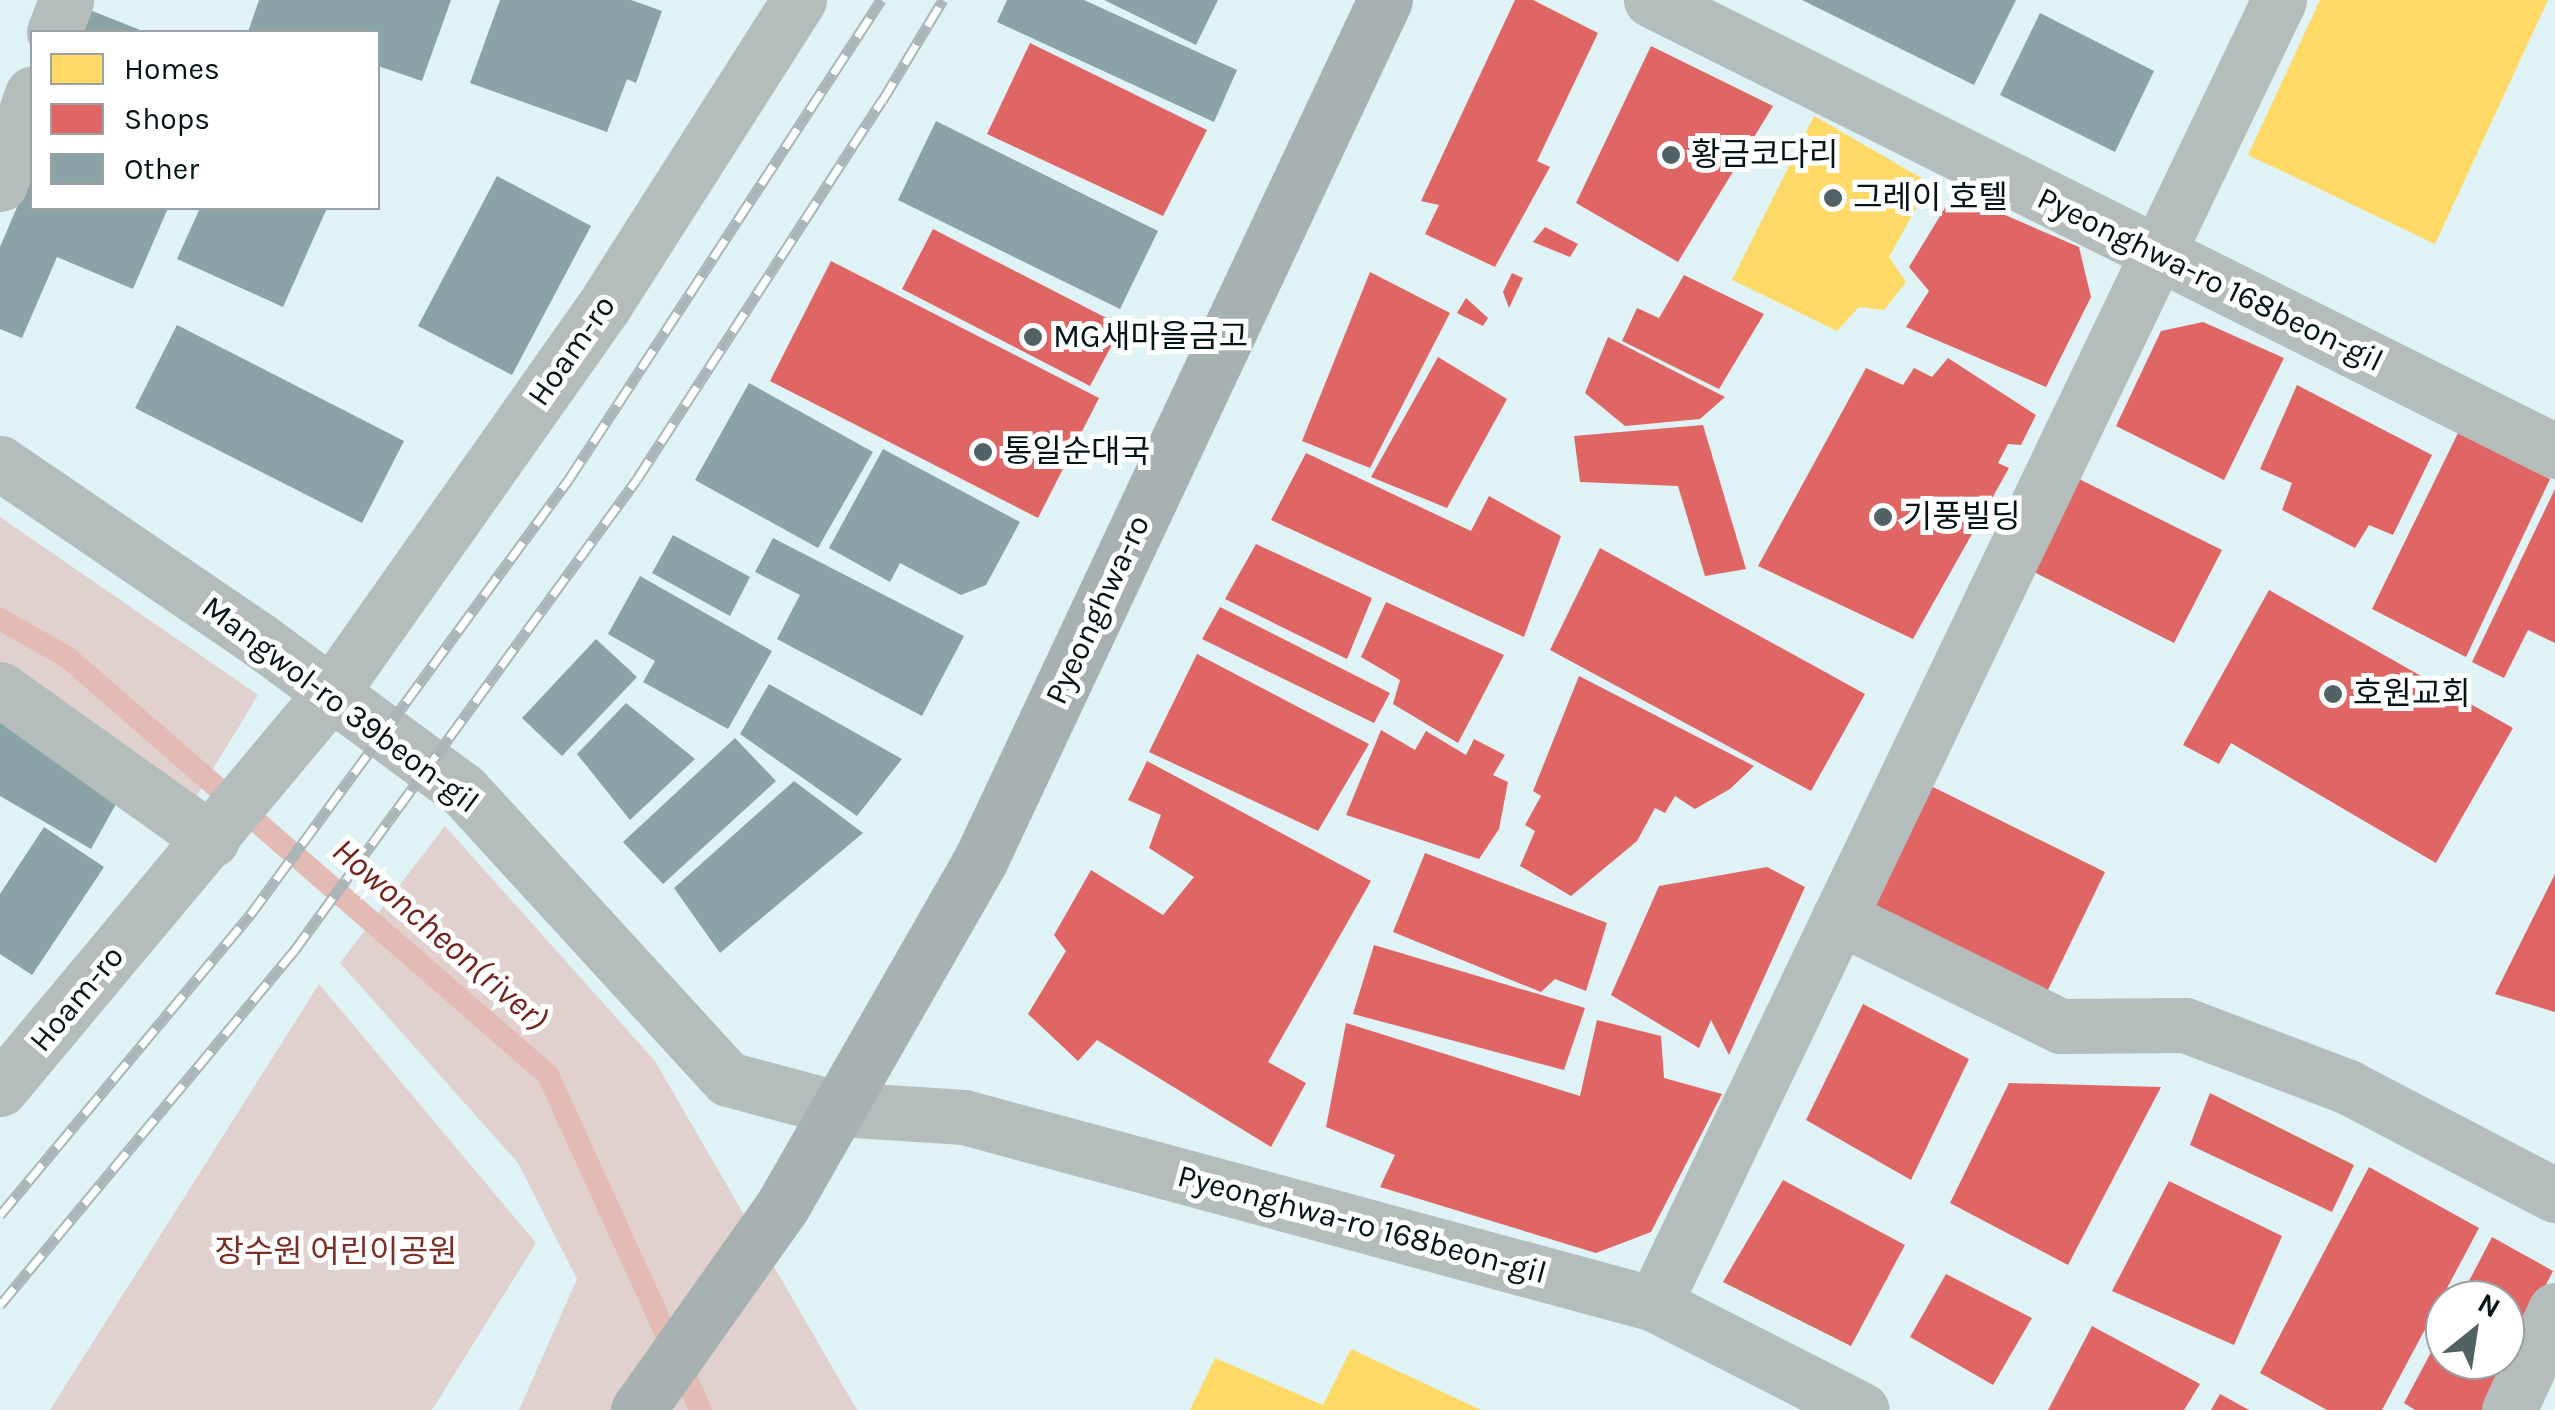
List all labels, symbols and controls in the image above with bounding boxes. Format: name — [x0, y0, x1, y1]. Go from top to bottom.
legend — [30, 30, 380, 210]
text: Homes — [124, 51, 220, 87]
text: Shops — [124, 101, 210, 137]
place label: 황금코다리 — [1691, 136, 1838, 174]
marker: 황금코다리 — [1660, 144, 1682, 166]
text: Other — [124, 151, 199, 187]
place label: 그레이 호텔 — [1853, 179, 2008, 217]
street label: Pyeonghwa-ro 168beon-gil — [2031, 179, 2389, 381]
marker: 그레이 호텔 — [1822, 187, 1844, 209]
street label: Hoam-ro — [520, 288, 624, 414]
place label: MG새마을금고 — [1053, 318, 1248, 356]
marker: MG새마을금고 — [1022, 326, 1044, 348]
place label: 통일순대국 — [1003, 433, 1150, 471]
marker: 통일순대국 — [972, 441, 994, 463]
place label: 기풍빌딩 — [1903, 498, 2021, 536]
marker: 기풍빌딩 — [1872, 506, 1894, 528]
street label: Pyeonghwa-ro — [1037, 509, 1159, 711]
street label: Mangwol-ro 39beon-gil — [194, 588, 486, 822]
place label: 호원교회 — [2353, 675, 2471, 713]
marker: 호원교회 — [2322, 683, 2344, 705]
water label: Howoncheon(river) — [323, 830, 557, 1040]
street label: Hoam-ro — [22, 938, 132, 1060]
street label: Pyeonghwa-ro 168beon-gil — [1173, 1157, 1551, 1293]
park label: 장수원 어린이공원 — [214, 1233, 458, 1271]
north arrow — [2425, 1280, 2525, 1380]
text: N — [2472, 1286, 2506, 1325]

